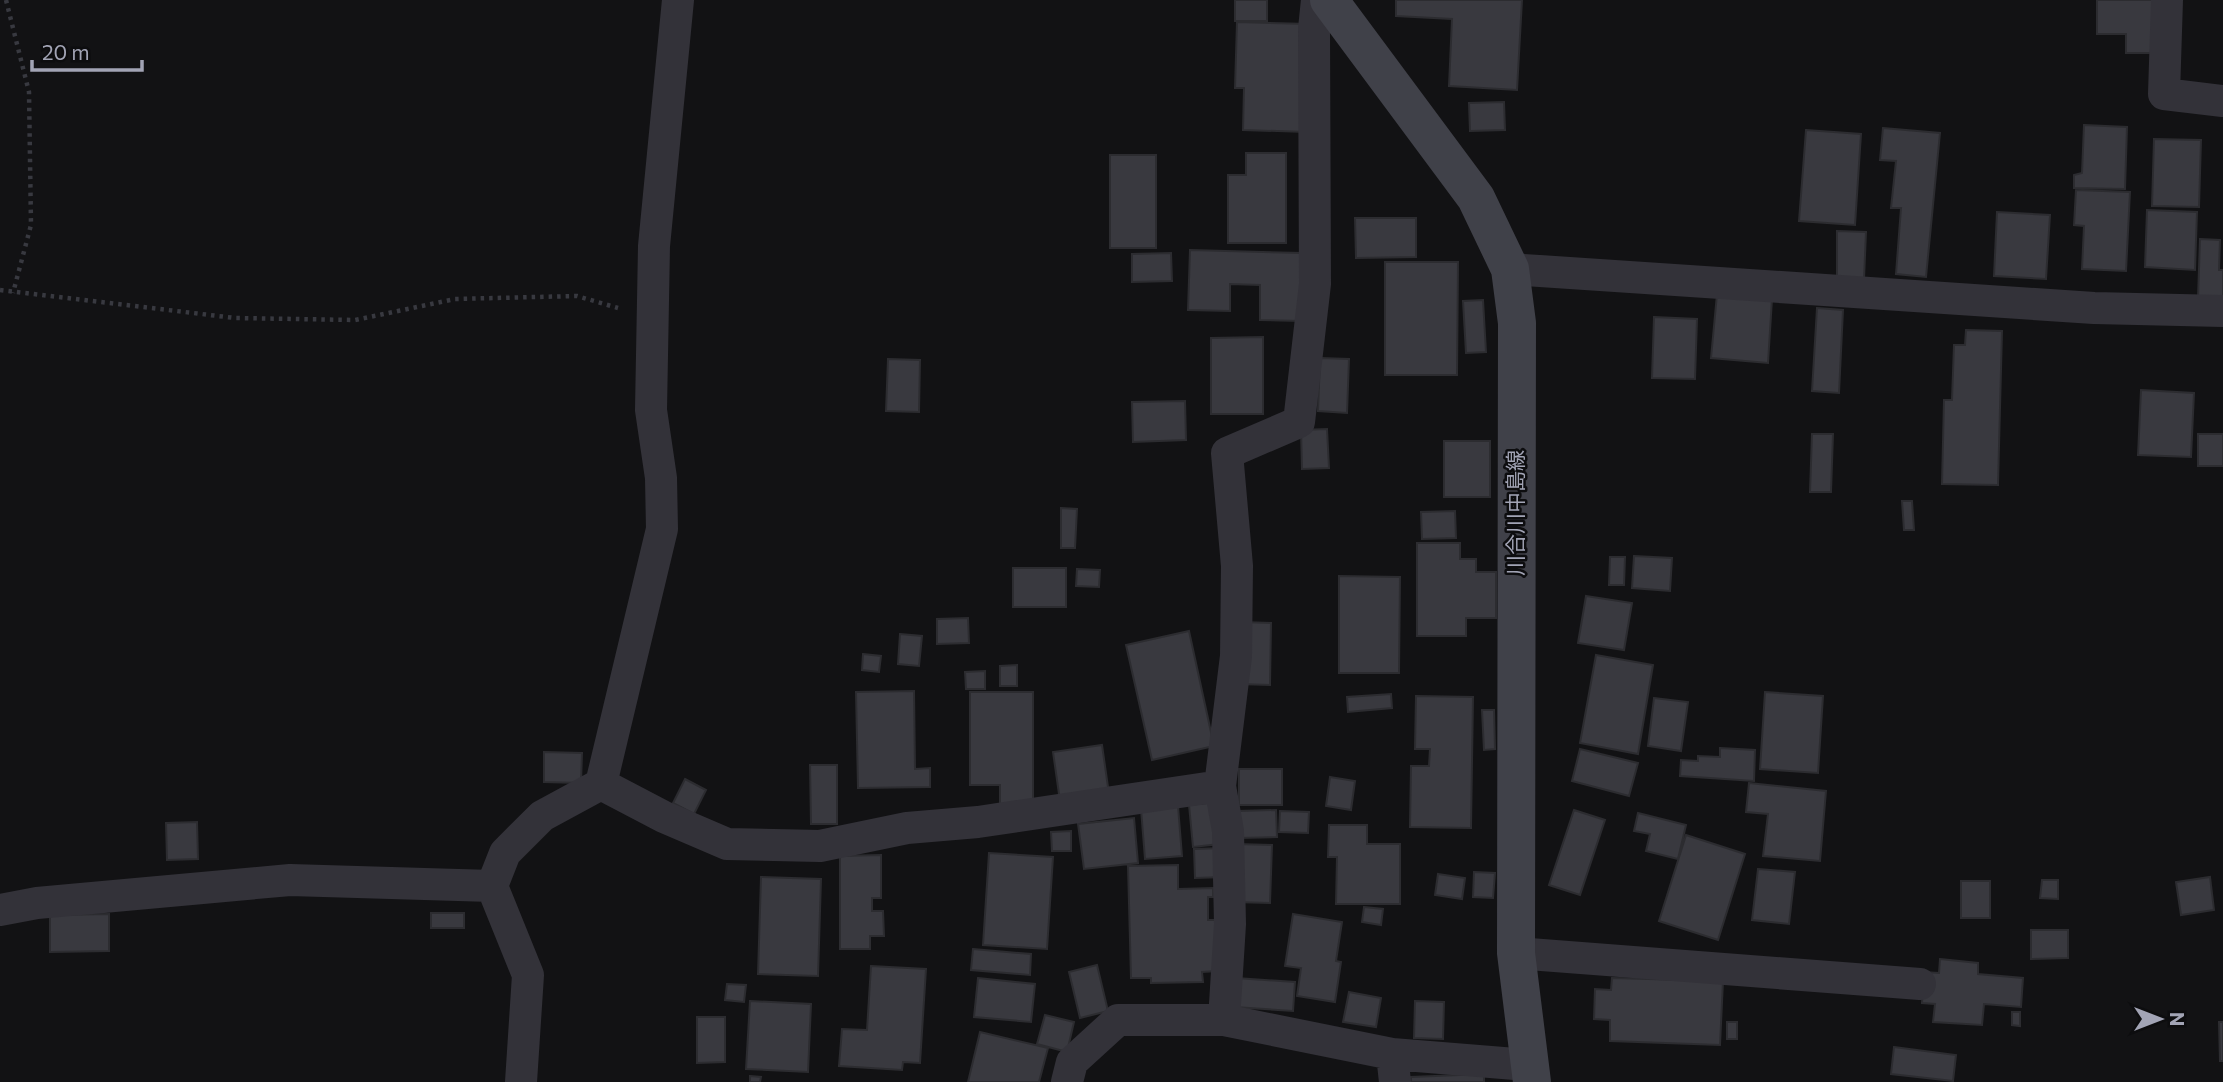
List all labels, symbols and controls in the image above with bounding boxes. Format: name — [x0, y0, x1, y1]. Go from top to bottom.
scale bar — [32, 28, 142, 72]
text: 20 m — [42, 39, 90, 64]
street label: 川合川中島線 — [1502, 450, 1527, 576]
north arrow — [2125, 984, 2195, 1054]
text: N — [2166, 1012, 2189, 1026]

